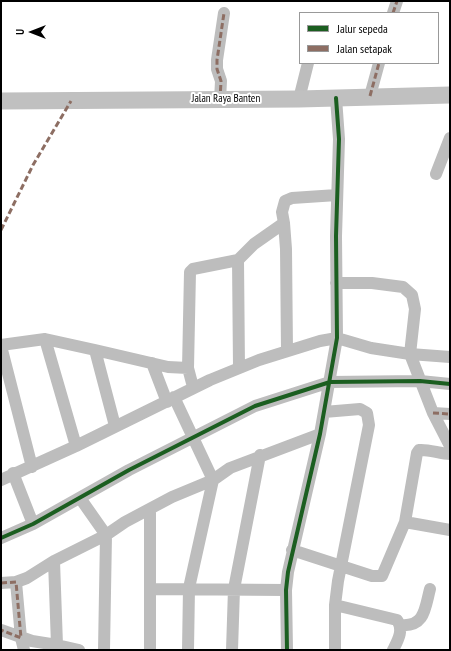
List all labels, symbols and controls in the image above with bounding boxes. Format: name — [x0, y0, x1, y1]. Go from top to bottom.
north arrow — [12, 12, 52, 52]
legend — [299, 12, 439, 64]
text: Jalur sepeda — [337, 21, 388, 36]
text: U — [13, 29, 27, 35]
text: Jalan setapak — [337, 41, 392, 56]
street label: Jalan Raya Banten — [192, 92, 260, 106]

